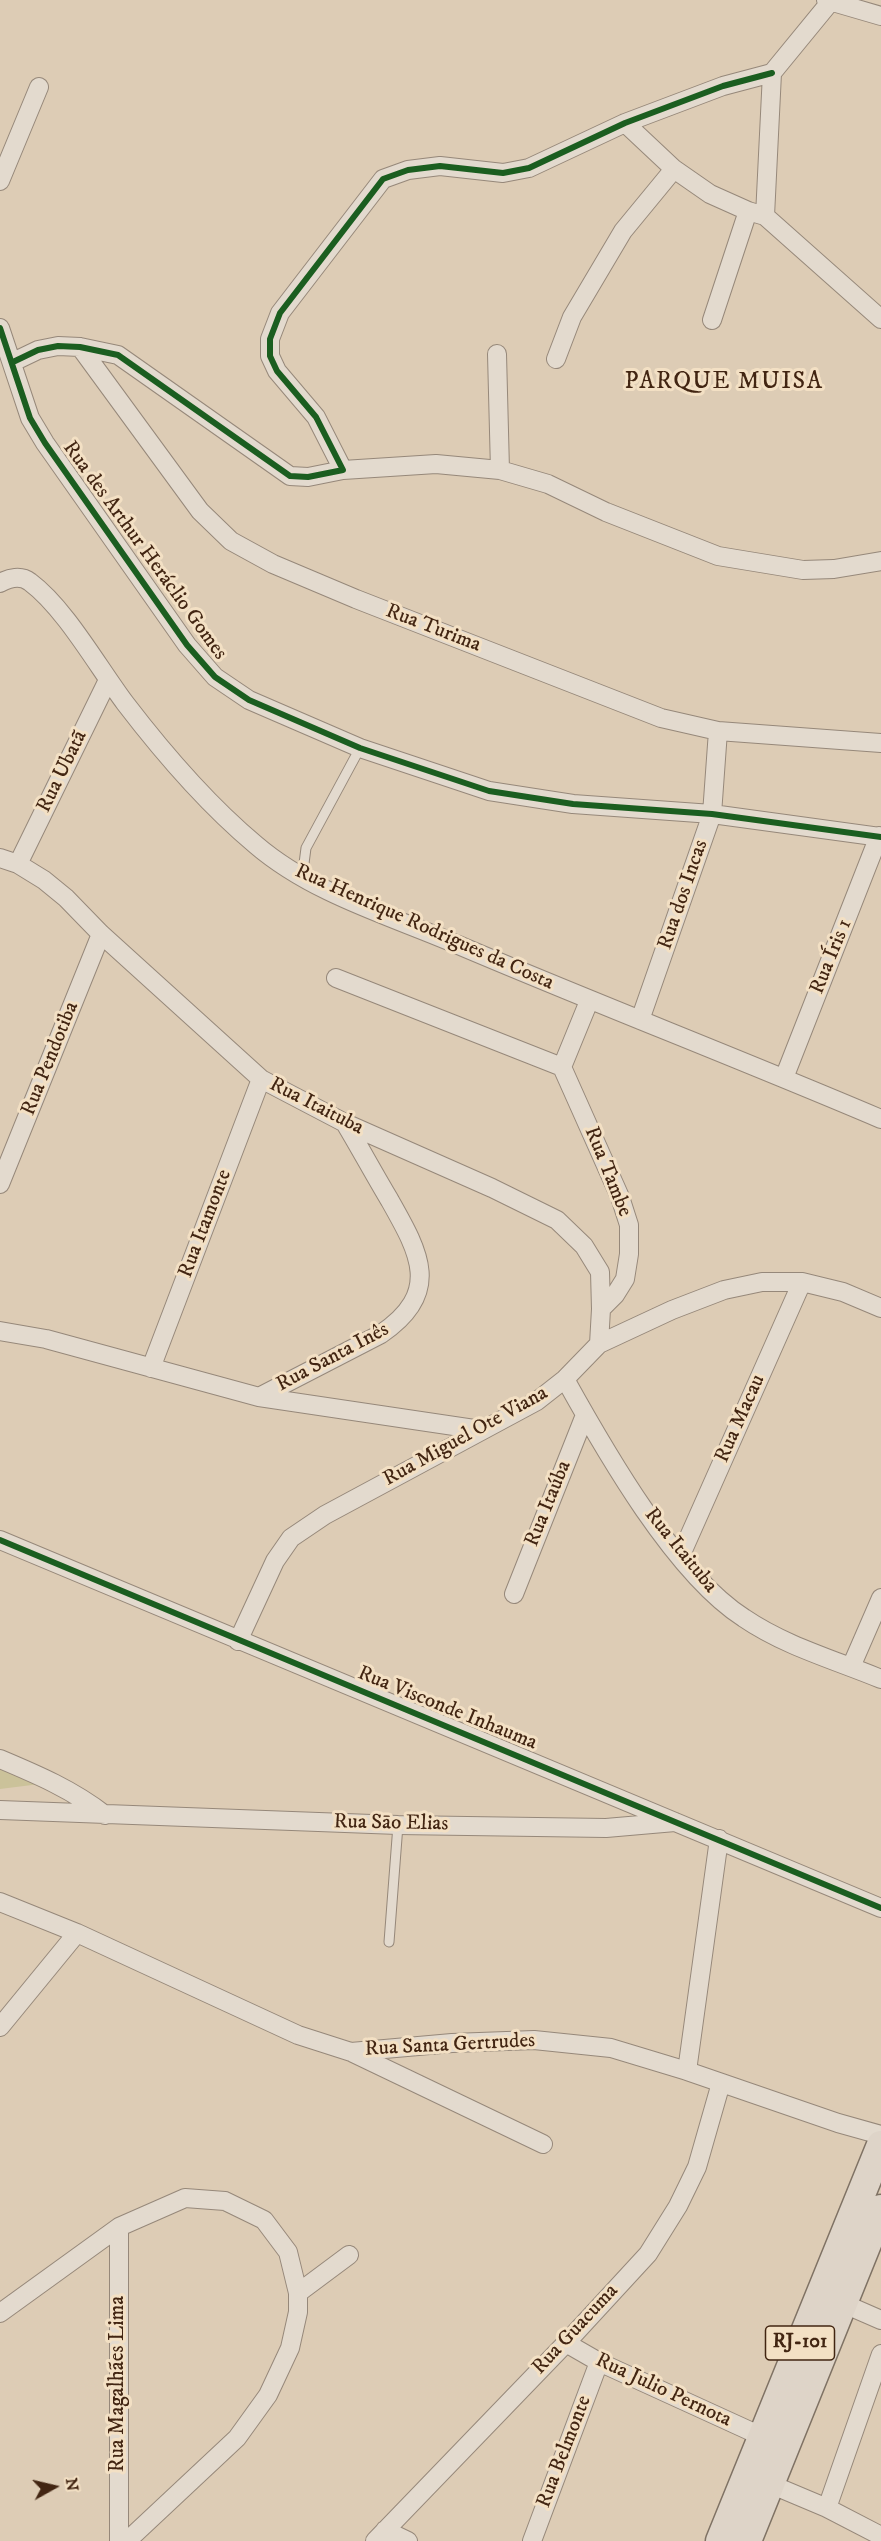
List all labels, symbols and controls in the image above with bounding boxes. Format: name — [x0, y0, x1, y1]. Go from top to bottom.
district label: PARQUE MUISA — [625, 369, 823, 397]
street label: Rua des Arthur Heráclio Gomes — [56, 437, 232, 665]
street label: Rua Turima — [382, 599, 484, 659]
street label: Rua Ubatã — [32, 727, 94, 817]
street label: Rua dos Incas — [653, 837, 715, 953]
street label: Rua Henrique Rodrigues da Costa — [291, 859, 557, 997]
street label: Rua Íris 1 — [806, 916, 858, 998]
street label: Rua Pendotiba — [17, 998, 85, 1120]
street label: Rua Itaituba — [265, 1073, 367, 1141]
street label: Rua Tambe — [578, 1123, 636, 1221]
street label: Rua Itamonte — [174, 1166, 238, 1282]
street label: Rua Santa Inês — [272, 1318, 394, 1398]
street label: Rua Macau — [710, 1371, 772, 1467]
street label: Rua Miguel Ote Viana — [379, 1381, 553, 1493]
street label: Rua Itaúba — [520, 1457, 578, 1551]
street label: Rua Itaituba — [638, 1503, 722, 1599]
street label: Rua Visconde Inhauma — [354, 1661, 540, 1757]
street label: Rua Sāo Elias — [333, 1810, 449, 1838]
street label: Rua Santa Gertrudes — [364, 2029, 536, 2063]
street label: Rua Guacuma — [528, 2279, 624, 2381]
street label: Rua Magalhães Lima — [106, 2296, 132, 2472]
road number: RJ-101 — [766, 2326, 834, 2360]
street label: Rua Julio Pernota — [591, 2348, 735, 2434]
street label: Rua Belmonte — [532, 2392, 598, 2512]
north arrow — [24, 2457, 84, 2517]
text: N — [61, 2477, 83, 2492]

